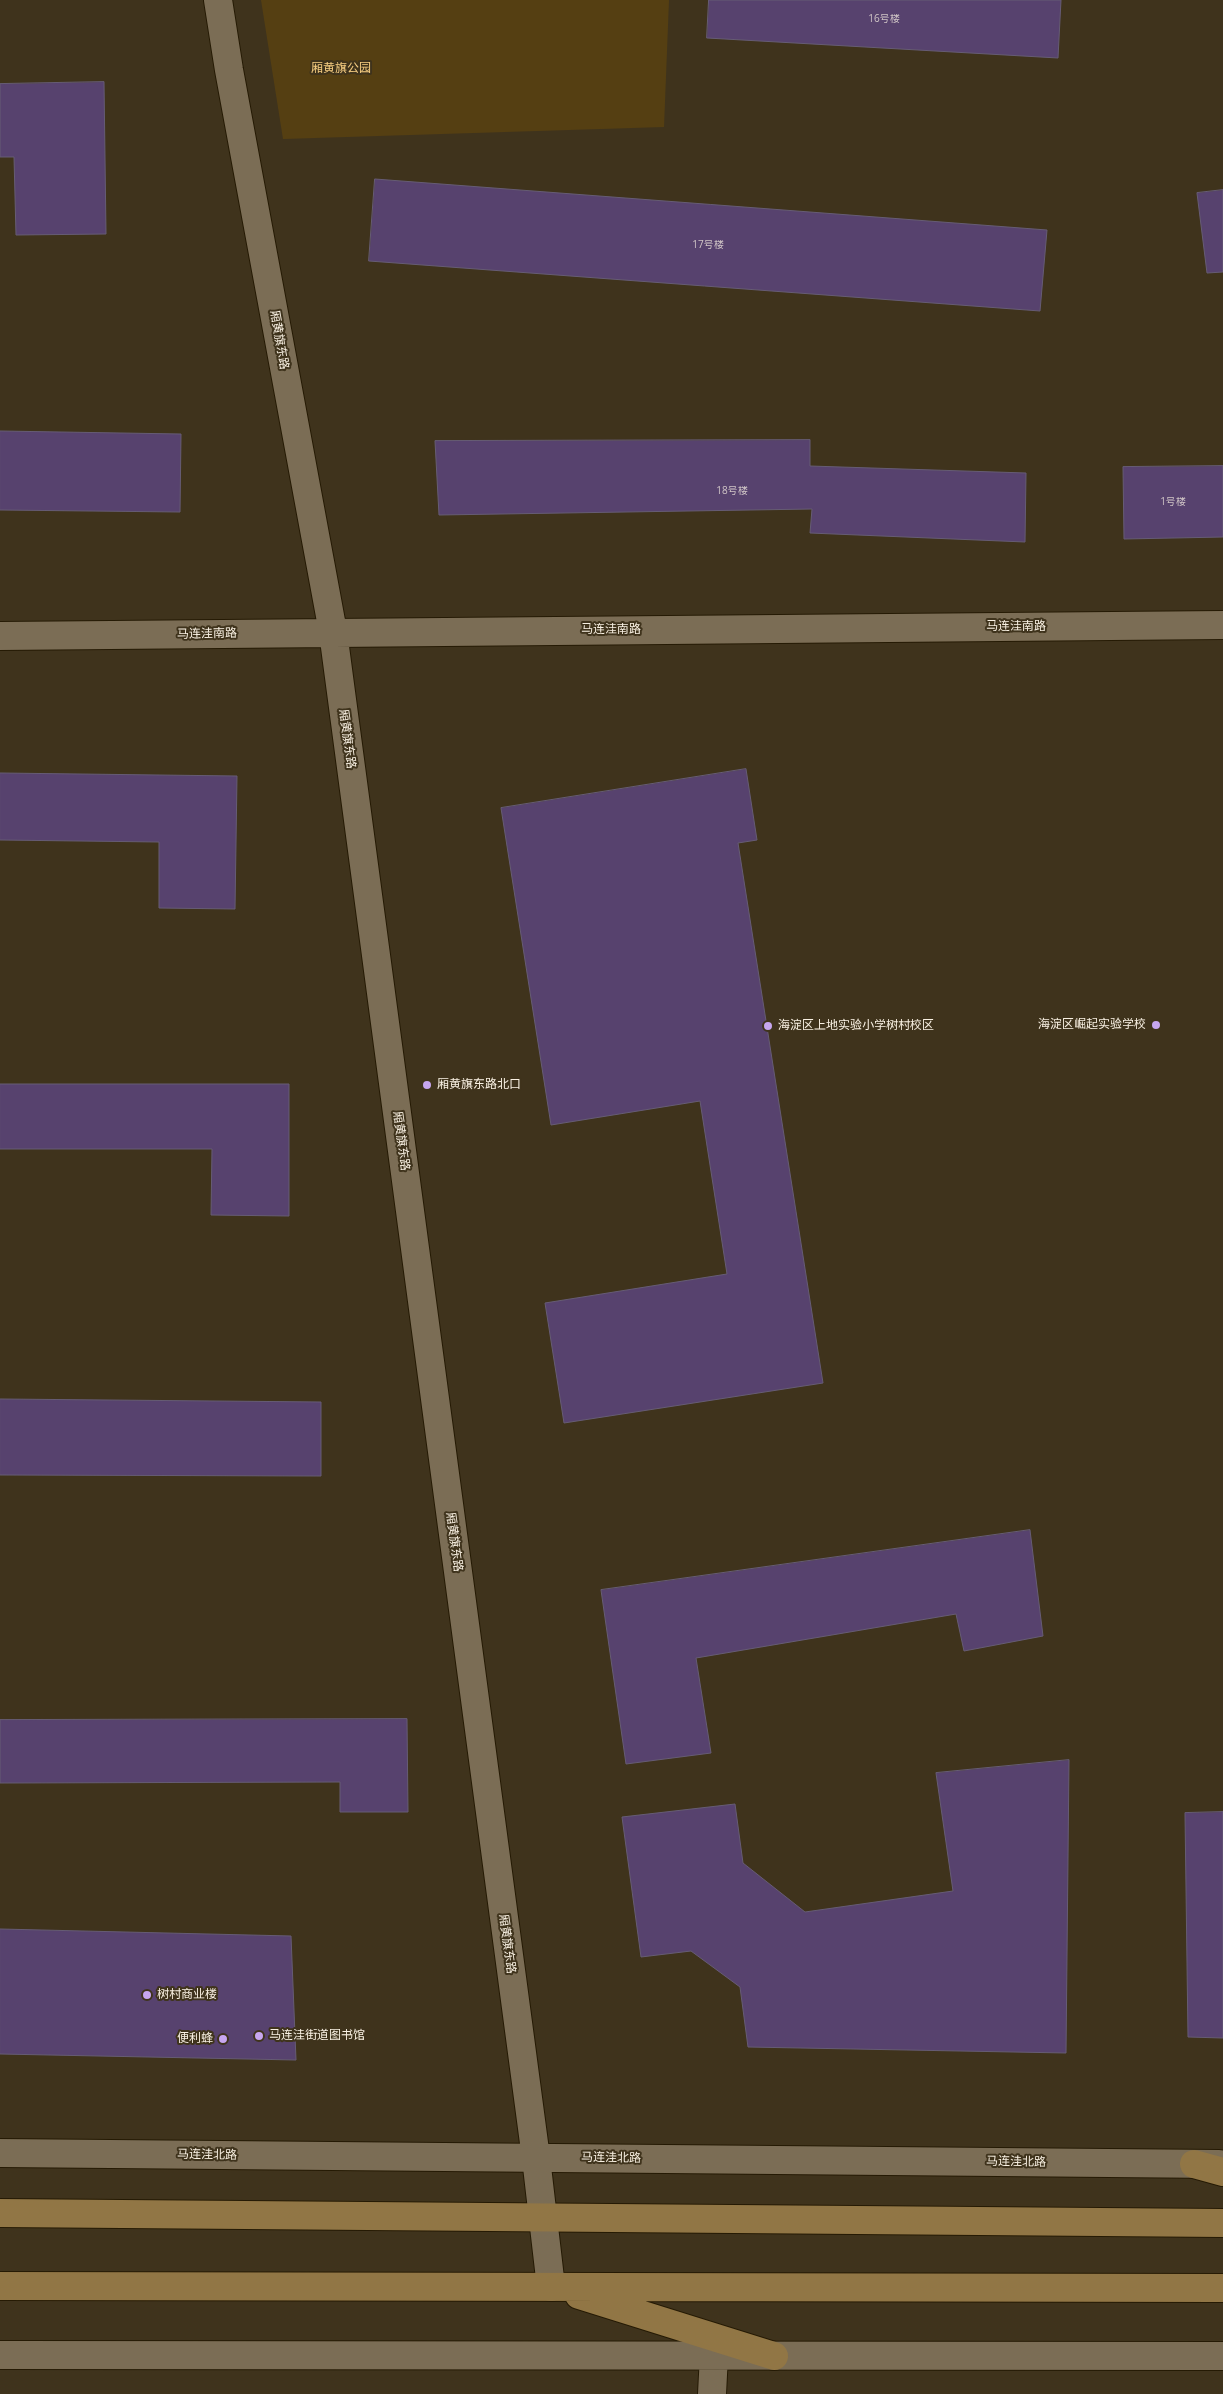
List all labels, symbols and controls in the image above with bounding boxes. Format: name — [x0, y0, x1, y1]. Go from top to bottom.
house number: 16号楼 — [868, 13, 900, 25]
park label: 厢黄旗公园 — [311, 62, 371, 76]
house number: 17号楼 — [692, 239, 724, 251]
street label: 厢黄旗东路 — [267, 309, 291, 371]
house number: 18号楼 — [716, 485, 748, 497]
house number: 1号楼 — [1160, 496, 1186, 508]
street label: 马连洼南路 — [986, 620, 1046, 634]
street label: 马连洼南路 — [581, 623, 641, 637]
street label: 马连洼南路 — [177, 626, 237, 642]
street label: 厢黄旗东路 — [336, 708, 358, 770]
place label: 海淀区崛起实验学校 — [1038, 1018, 1146, 1032]
place label: 海淀区上地实验小学树村校区 — [778, 1019, 934, 1033]
marker: 海淀区崛起实验学校 — [1150, 1019, 1162, 1031]
marker: 海淀区上地实验小学树村校区 — [762, 1020, 774, 1032]
place label: 厢黄旗东路北口 — [437, 1078, 521, 1092]
marker: 厢黄旗东路北口 — [421, 1079, 433, 1091]
street label: 厢黄旗东路 — [390, 1110, 412, 1172]
street label: 厢黄旗东路 — [443, 1511, 465, 1573]
street label: 厢黄旗东路 — [496, 1913, 518, 1975]
place label: 树村商业楼 — [157, 1988, 217, 2002]
marker: 树村商业楼 — [141, 1989, 153, 2001]
place label: 马连洼街道图书馆 — [269, 2029, 365, 2043]
marker: 马连洼街道图书馆 — [253, 2030, 265, 2042]
place label: 便利蜂 — [177, 2032, 213, 2046]
marker: 便利蜂 — [217, 2033, 229, 2045]
street label: 马连洼北路 — [177, 2147, 237, 2163]
street label: 马连洼北路 — [581, 2150, 641, 2166]
street label: 马连洼北路 — [986, 2154, 1046, 2170]

